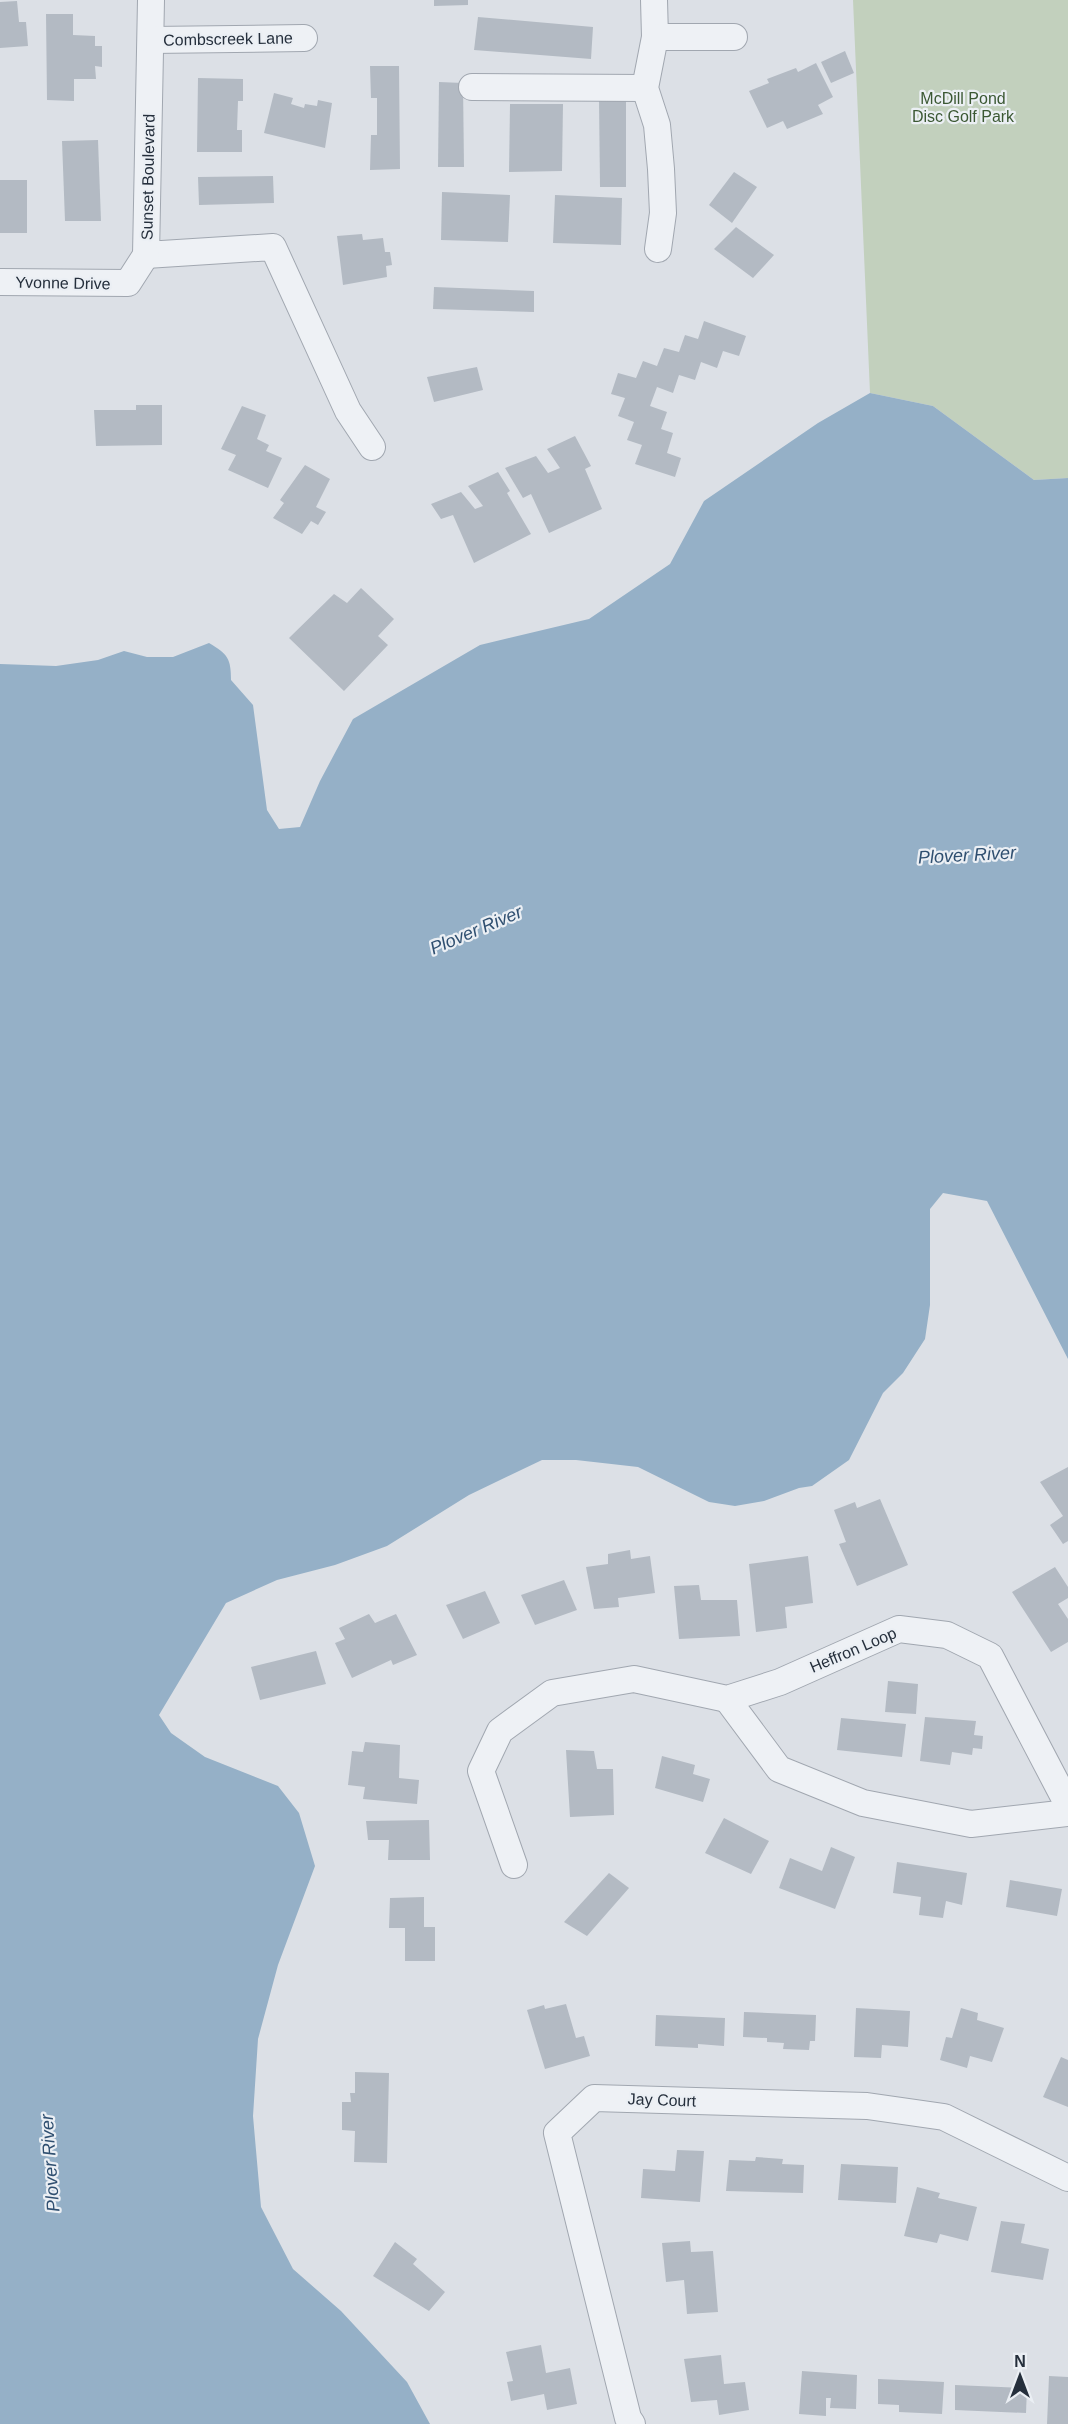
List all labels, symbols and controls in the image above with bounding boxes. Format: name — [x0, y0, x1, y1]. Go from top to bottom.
street label: Combscreek Lane — [163, 29, 293, 49]
park label: McDill Pond Disc Golf Park — [912, 90, 1015, 125]
street label: Sunset Boulevard — [138, 114, 158, 240]
street label: Yvonne Drive — [15, 274, 111, 292]
water label: Plover River — [918, 842, 1017, 868]
water label: Plover River — [427, 901, 526, 958]
street label: Heffron Loop — [807, 1624, 899, 1676]
street label: Jay Court — [627, 2090, 697, 2110]
water label: Plover River — [37, 2112, 63, 2213]
north arrow — [990, 2346, 1050, 2406]
text: N — [1014, 2353, 1026, 2370]

